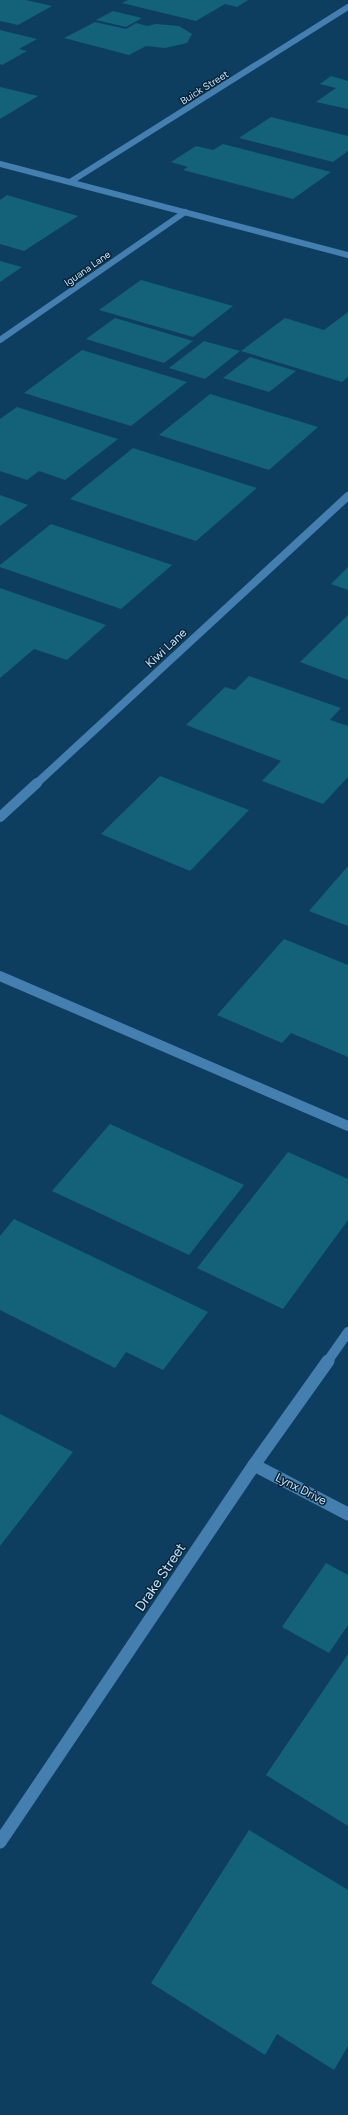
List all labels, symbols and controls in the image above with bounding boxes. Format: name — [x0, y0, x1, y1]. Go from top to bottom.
street label: Buick Street — [178, 67, 231, 107]
street label: Iguana Lane — [62, 247, 113, 289]
street label: Kiwi Lane — [143, 625, 190, 670]
street label: Lynx Drive — [273, 1470, 329, 1508]
street label: Drake Street — [131, 1540, 189, 1615]

